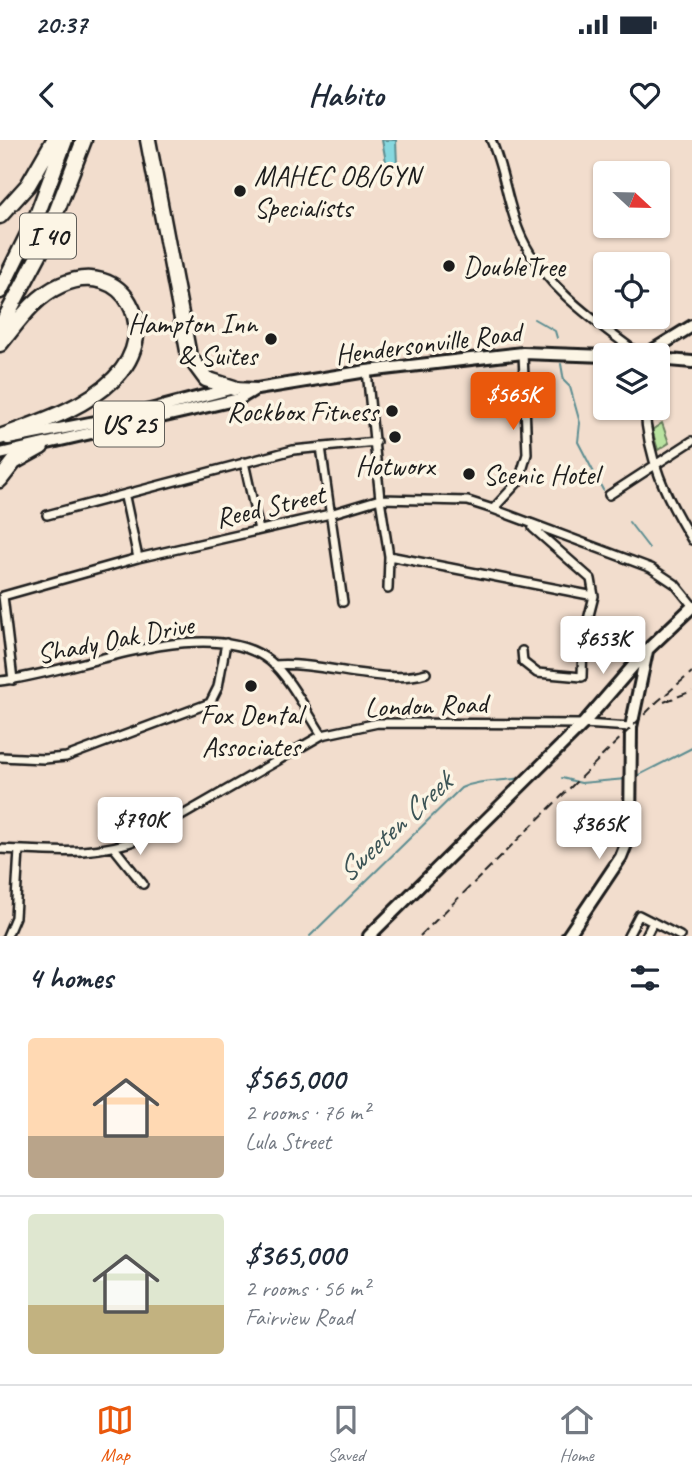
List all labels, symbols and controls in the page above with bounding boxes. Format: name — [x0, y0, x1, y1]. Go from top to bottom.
text: 20:37 — [35, 8, 87, 41]
text: Habito — [308, 74, 384, 115]
icon: back — [28, 76, 66, 114]
icon: heart — [626, 76, 664, 114]
place label: MAHEC OB/GYN Specialists — [254, 158, 425, 225]
north arrow — [593, 161, 670, 238]
map controls — [593, 161, 670, 420]
marker: MAHEC OB/GYN Specialists — [232, 183, 248, 199]
road number: I 40 — [20, 214, 76, 258]
place label: DoubleTree — [463, 249, 567, 284]
button: locate — [593, 252, 670, 329]
marker: DoubleTree — [441, 258, 457, 274]
place label: Hampton Inn & Suites — [128, 306, 259, 373]
street label: Hendersonville Road — [333, 314, 527, 372]
marker: Hampton Inn & Suites — [263, 331, 279, 347]
button: layers — [593, 343, 670, 420]
pin: $565K — [464, 372, 562, 432]
text: $565K — [487, 380, 539, 409]
place label: Rockbox Fitness — [227, 394, 380, 429]
road number: US 25 — [94, 402, 164, 446]
marker: Rockbox Fitness — [384, 403, 400, 419]
marker: Hotworx — [387, 429, 403, 445]
place label: Hotworx — [356, 448, 437, 483]
place label: Scenic Hotel — [483, 457, 604, 492]
marker: Scenic Hotel — [461, 466, 477, 482]
street label: Reed Street — [212, 476, 331, 536]
street label: Shady Oak Drive — [34, 606, 198, 671]
pin: $653K — [554, 616, 652, 676]
text: $653K — [576, 624, 630, 653]
marker: Fox Dental Associates — [243, 678, 259, 694]
street label: London Road — [364, 685, 492, 725]
place label: Fox Dental Associates — [200, 697, 307, 764]
water label: Sweeten Creek — [328, 760, 464, 890]
pin: $790K — [91, 798, 189, 857]
pin: $365K — [550, 802, 648, 861]
text: $790K — [114, 805, 166, 834]
text: $365K — [572, 809, 626, 838]
text: 4 homes — [28, 959, 113, 997]
icon: filters — [626, 959, 664, 997]
text: $565,000 — [245, 1060, 345, 1098]
icon: home — [84, 1066, 168, 1150]
text: 2 rooms · 76 m² — [245, 1098, 369, 1127]
text: Lula Street — [245, 1127, 331, 1156]
text: $365,000 — [245, 1236, 346, 1274]
icon: home — [84, 1242, 168, 1326]
text: 2 rooms · 56 m² — [245, 1274, 369, 1303]
text: Fairview Road — [245, 1303, 353, 1332]
tab: Map — [96, 1401, 134, 1467]
tab: Saved — [327, 1401, 365, 1467]
tab: Home — [558, 1401, 596, 1467]

